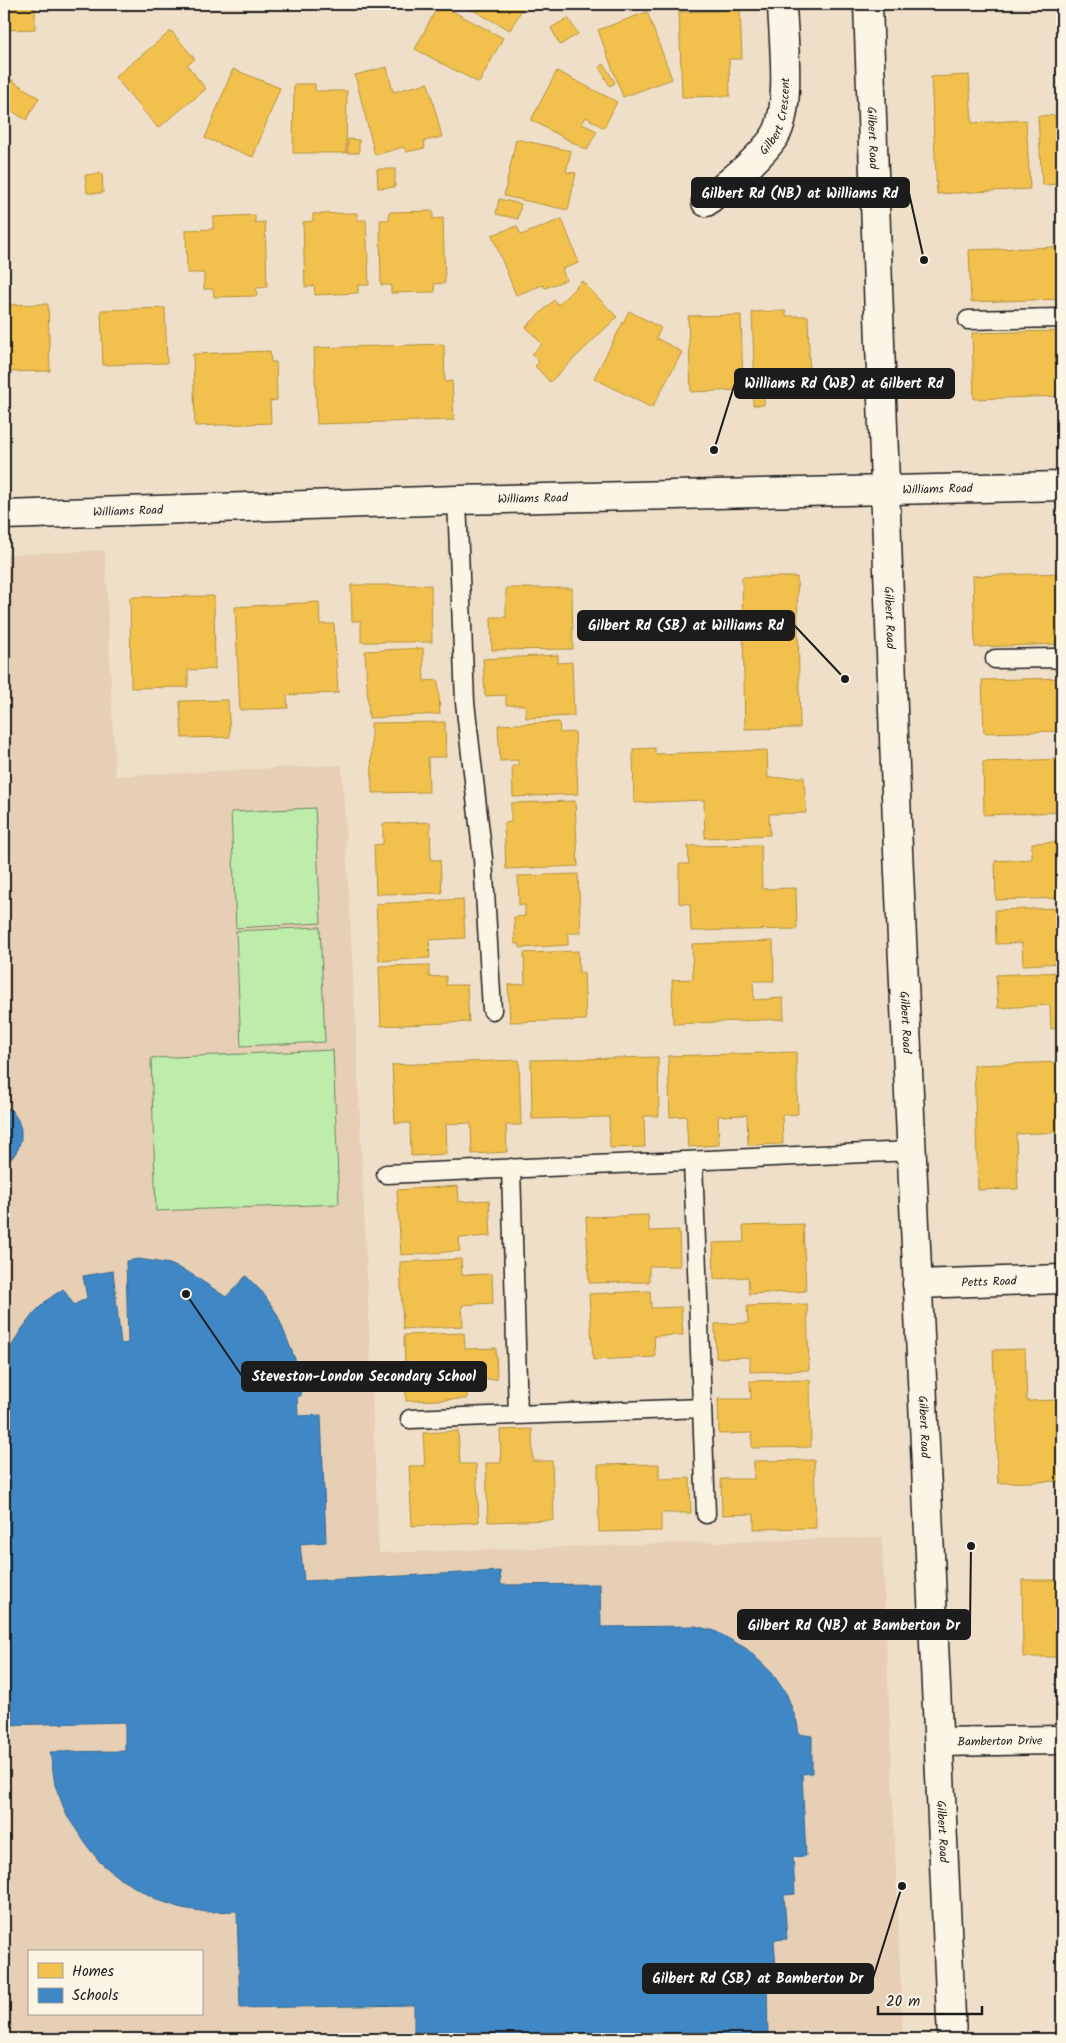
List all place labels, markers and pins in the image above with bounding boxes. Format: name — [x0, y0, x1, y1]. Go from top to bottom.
callout: Gilbert Rd (NB) at Williams Rd — [692, 178, 909, 207]
callout: Williams Rd (WB) at Gilbert Rd — [735, 369, 954, 398]
callout: Gilbert Rd (SB) at Williams Rd — [578, 611, 794, 640]
callout: Steveston-London Secondary School — [242, 1362, 486, 1391]
callout: Gilbert Rd (NB) at Bamberton Dr — [738, 1610, 970, 1639]
callout: Gilbert Rd (SB) at Bamberton Dr — [643, 1964, 873, 1993]

